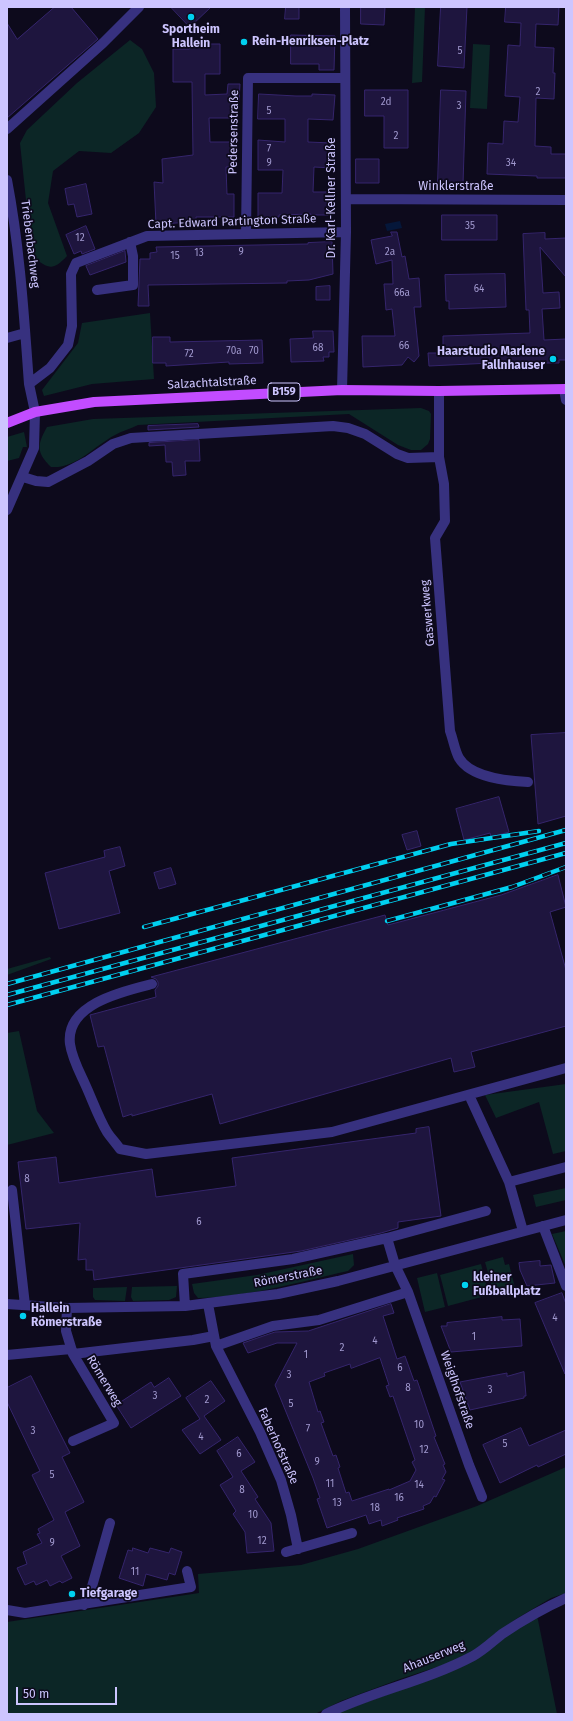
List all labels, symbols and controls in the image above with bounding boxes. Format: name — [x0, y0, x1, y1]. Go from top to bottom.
marker: Sportheim Hallein — [186, 12, 196, 22]
place label: Sportheim Hallein — [162, 23, 220, 51]
place label: Rein-Henriksen-Platz — [252, 35, 369, 49]
marker: Rein-Henriksen-Platz — [239, 37, 249, 47]
house number: 5 — [457, 45, 463, 57]
house number: 2 — [536, 86, 540, 98]
street label: Pedersenstraße — [226, 89, 242, 175]
house number: 2d — [381, 96, 391, 108]
house number: 3 — [457, 100, 461, 112]
house number: 5 — [266, 105, 272, 117]
house number: 2 — [394, 130, 398, 142]
street label: Dr. Karl-Kellner Straße — [325, 138, 339, 258]
house number: 7 — [267, 143, 271, 155]
house number: 9 — [266, 157, 272, 169]
house number: 34 — [506, 157, 516, 169]
street label: Winklerstraße — [418, 180, 494, 194]
street label: Triebenbachweg — [17, 199, 43, 289]
street label: Capt. Edward Partington Straße — [147, 212, 317, 232]
house number: 35 — [465, 220, 475, 232]
house number: 12 — [75, 232, 85, 244]
house number: 9 — [238, 246, 244, 258]
house number: 2a — [385, 246, 395, 258]
house number: 13 — [194, 247, 204, 259]
house number: 15 — [170, 250, 180, 262]
house number: 64 — [474, 283, 484, 295]
house number: 66a — [394, 287, 410, 299]
house number: 66 — [399, 340, 409, 352]
house number: 68 — [313, 342, 323, 354]
house number: 70a — [226, 345, 242, 357]
house number: 70 — [249, 345, 259, 357]
place label: Haarstudio Marlene Fallnhauser — [437, 345, 545, 373]
house number: 72 — [184, 348, 194, 360]
marker: Haarstudio Marlene Fallnhauser — [548, 354, 558, 364]
street label: Salzachtalstraße — [167, 373, 257, 393]
road number: B159 — [268, 383, 300, 401]
street label: Gaswerkweg — [418, 579, 438, 647]
house number: 8 — [24, 1173, 30, 1185]
house number: 6 — [196, 1216, 202, 1228]
street label: Römerstraße — [252, 1263, 324, 1291]
place label: kleiner Fußballplatz — [473, 1271, 541, 1299]
marker: kleiner Fußballplatz — [460, 1280, 470, 1290]
place label: Hallein Römerstraße — [31, 1302, 102, 1330]
marker: Hallein Römerstraße — [18, 1311, 28, 1321]
house number: 4 — [552, 1312, 558, 1324]
house number: 1 — [472, 1331, 476, 1343]
house number: 4 — [372, 1335, 378, 1347]
house number: 2 — [340, 1342, 344, 1354]
house number: 1 — [304, 1349, 308, 1361]
street label: Weiglhofstraße — [437, 1349, 477, 1431]
street label: Römerweg — [83, 1353, 125, 1409]
house number: 6 — [397, 1362, 403, 1374]
house number: 3 — [287, 1369, 291, 1381]
house number: 8 — [405, 1382, 411, 1394]
house number: 3 — [488, 1384, 492, 1396]
house number: 3 — [153, 1390, 157, 1402]
house number: 2 — [205, 1394, 209, 1406]
house number: 5 — [288, 1398, 294, 1410]
street label: Faberhofstraße — [255, 1405, 301, 1487]
house number: 10 — [414, 1419, 424, 1431]
house number: 7 — [306, 1423, 310, 1435]
house number: 3 — [31, 1425, 35, 1437]
house number: 4 — [198, 1431, 204, 1443]
house number: 5 — [502, 1438, 508, 1450]
house number: 12 — [419, 1444, 429, 1456]
house number: 6 — [236, 1448, 242, 1460]
house number: 9 — [314, 1456, 320, 1468]
house number: 5 — [49, 1469, 55, 1481]
house number: 11 — [326, 1478, 334, 1490]
house number: 14 — [414, 1479, 424, 1491]
house number: 8 — [239, 1484, 245, 1496]
house number: 16 — [394, 1492, 404, 1504]
house number: 13 — [332, 1497, 342, 1509]
house number: 18 — [370, 1502, 380, 1514]
house number: 10 — [248, 1509, 258, 1521]
house number: 12 — [257, 1535, 267, 1547]
house number: 9 — [49, 1537, 55, 1549]
house number: 11 — [131, 1566, 139, 1578]
place label: Tiefgarage — [80, 1587, 137, 1601]
marker: Tiefgarage — [67, 1589, 77, 1599]
street label: Ahauserweg — [401, 1638, 467, 1676]
scale bar — [18, 1679, 119, 1705]
text: 50 m — [23, 1687, 49, 1701]

